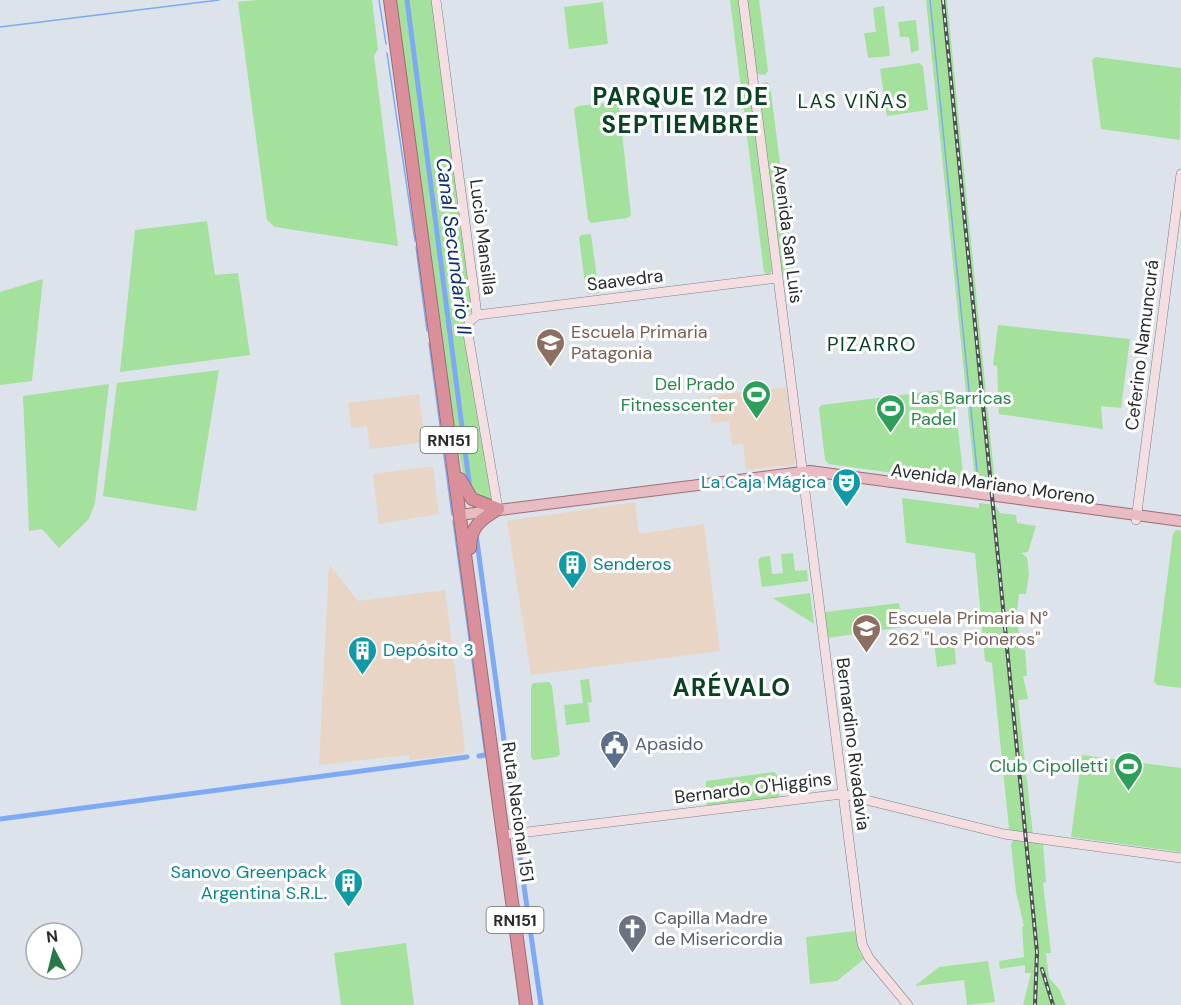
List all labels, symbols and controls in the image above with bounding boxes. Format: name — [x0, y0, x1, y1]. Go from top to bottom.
district label: PARQUE 12 DE SEPTIEMBRE — [592, 81, 770, 140]
district label: LAS VIÑAS — [798, 88, 909, 114]
water label: Canal Secundario II — [430, 156, 478, 336]
street label: Avenida San Luis — [768, 163, 808, 305]
street label: Lucio Mansilla — [464, 178, 502, 296]
street label: Ceferino Namuncurá — [1120, 258, 1164, 432]
street label: Saavedra — [585, 263, 665, 297]
place label: Escuela Primaria Patagonia — [571, 320, 708, 365]
school or university icon: Escuela Primaria Patagonia — [534, 326, 566, 368]
district label: PIZARRO — [827, 331, 917, 357]
place label: Del Prado Fitnesscenter — [621, 372, 735, 417]
sports icon: Del Prado Fitnesscenter — [740, 378, 772, 420]
place label: Las Barricas Padel — [911, 386, 1012, 431]
sports icon: Las Barricas Padel — [874, 392, 906, 434]
road number: RN151 — [420, 427, 478, 453]
street label: Avenida Mariano Moreno — [889, 458, 1097, 510]
theatre icon: La Caja Mágica — [831, 466, 863, 508]
place label: La Caja Mágica — [701, 470, 826, 494]
building icon: Senderos — [556, 548, 588, 590]
place label: Senderos — [593, 552, 672, 576]
place label: Escuela Primaria N° 262 "Los Pioneros" — [888, 606, 1048, 651]
school or university icon: Escuela Primaria N° 262 "Los Pioneros" — [851, 612, 883, 654]
building icon: Depósito 3 — [346, 634, 378, 676]
place label: Depósito 3 — [383, 638, 474, 662]
street label: Bernardino Rivadavia — [831, 656, 875, 832]
district label: ARÉVALO — [672, 671, 792, 703]
public building icon: Apasido — [598, 728, 630, 770]
place label: Apasido — [635, 732, 703, 756]
street label: Ruta Nacional 151 — [496, 740, 540, 884]
sports icon: Club Cipolletti — [1113, 750, 1145, 792]
place label: Club Cipolletti — [989, 754, 1108, 778]
street label: Bernardo O'Higgins — [673, 766, 833, 810]
place label: Sanovo Greenpack Argentina S.R.L. — [171, 860, 327, 905]
building icon: Sanovo Greenpack Argentina S.R.L. — [332, 866, 364, 908]
place label: Capilla Madre de Misericordia — [654, 906, 783, 951]
road number: RN151 — [486, 907, 544, 933]
church icon: Capilla Madre de Misericordia — [617, 912, 649, 954]
north arrow — [24, 921, 84, 981]
text: N — [45, 925, 59, 948]

